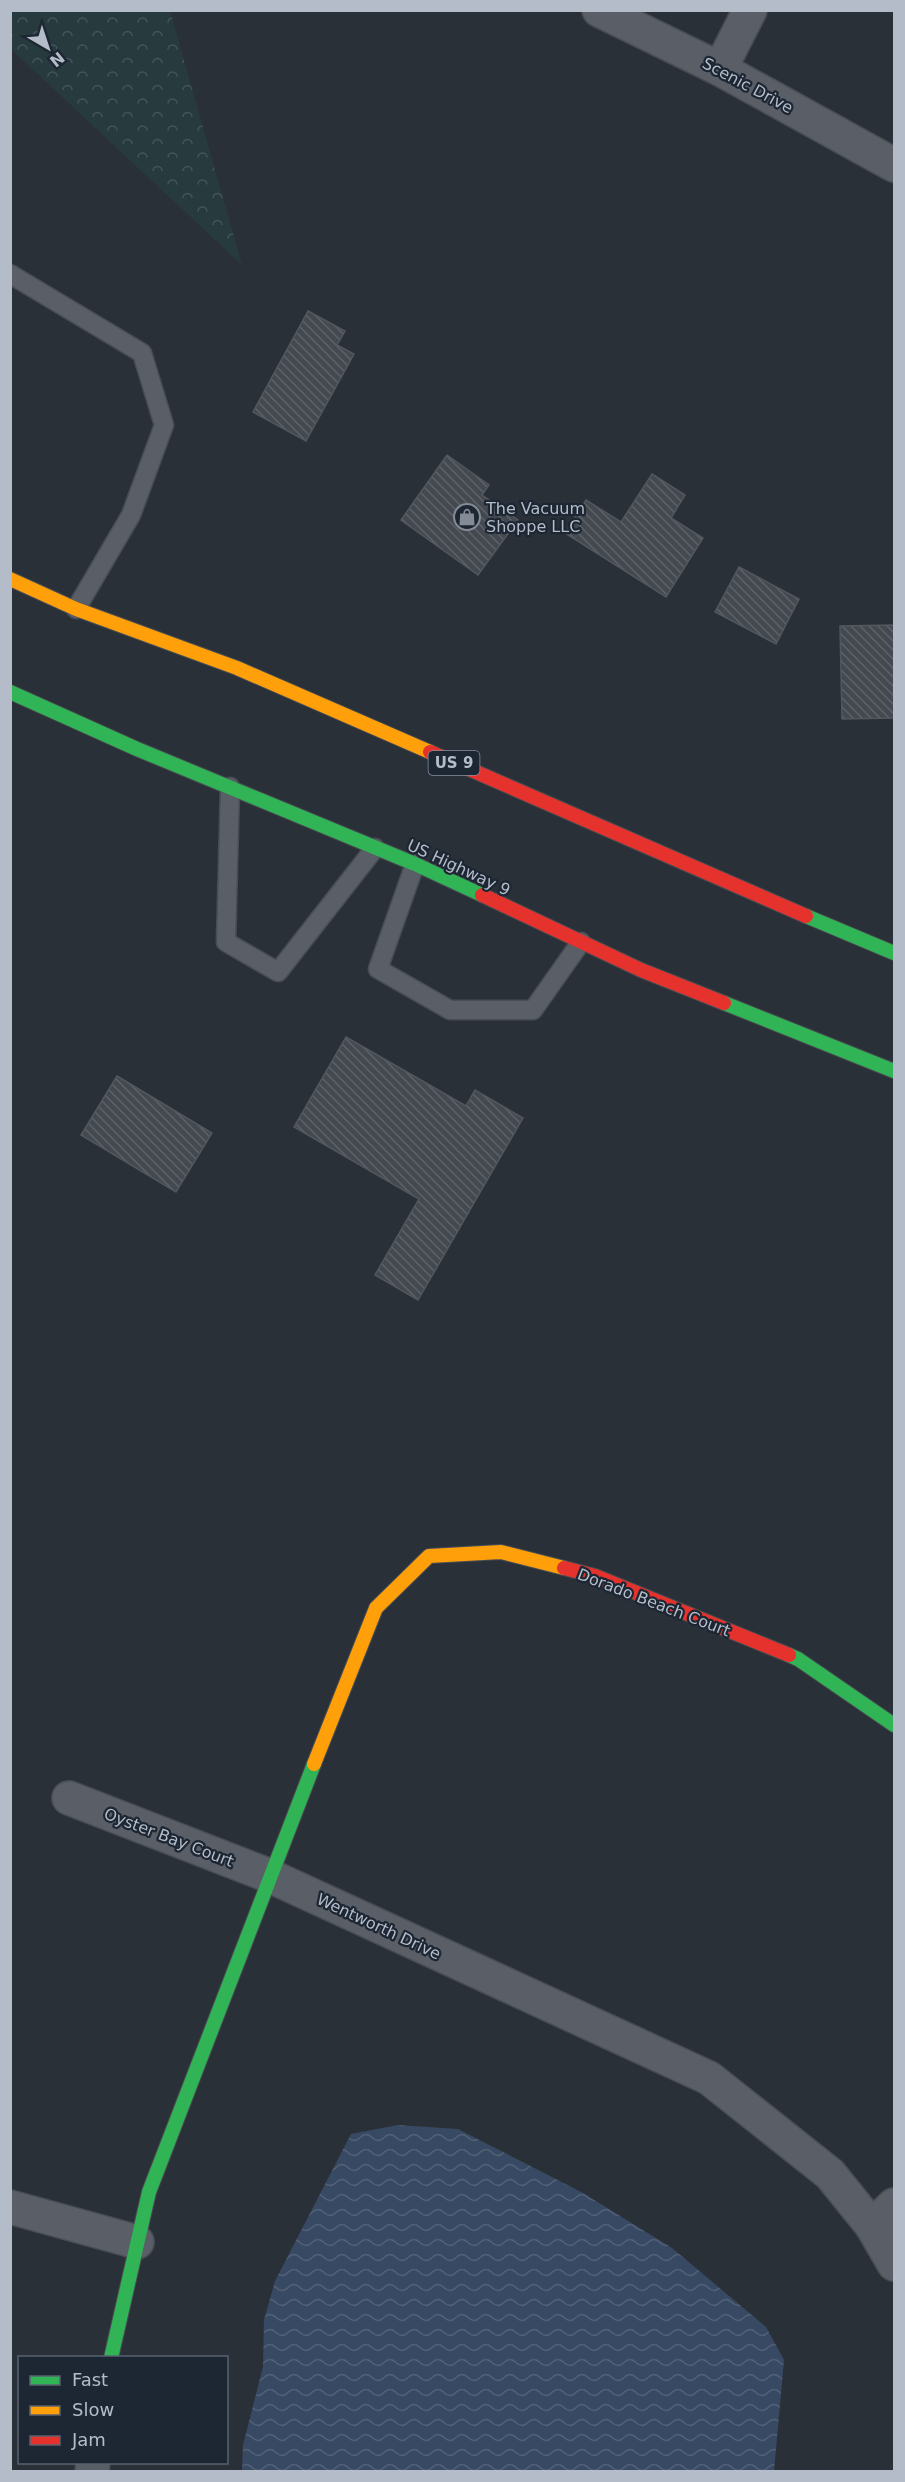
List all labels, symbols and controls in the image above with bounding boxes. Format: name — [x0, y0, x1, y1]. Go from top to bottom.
north arrow — [18, 18, 78, 78]
text: N — [46, 48, 68, 71]
street label: Scenic Drive — [699, 54, 796, 117]
place label: The Vacuum Shoppe LLC — [485, 499, 585, 536]
shop icon: The Vacuum Shoppe LLC — [452, 502, 482, 532]
road number: US 9 — [428, 751, 480, 775]
street label: US Highway 9 — [404, 835, 513, 900]
street label: Dorado Beach Court — [575, 1565, 733, 1640]
street label: Oyster Bay Court — [101, 1804, 236, 1871]
street label: Wentworth Drive — [314, 1889, 444, 1964]
legend — [18, 2356, 228, 2464]
text: Fast — [72, 2369, 108, 2390]
text: Slow — [72, 2399, 114, 2420]
text: Jam — [71, 2429, 106, 2450]

